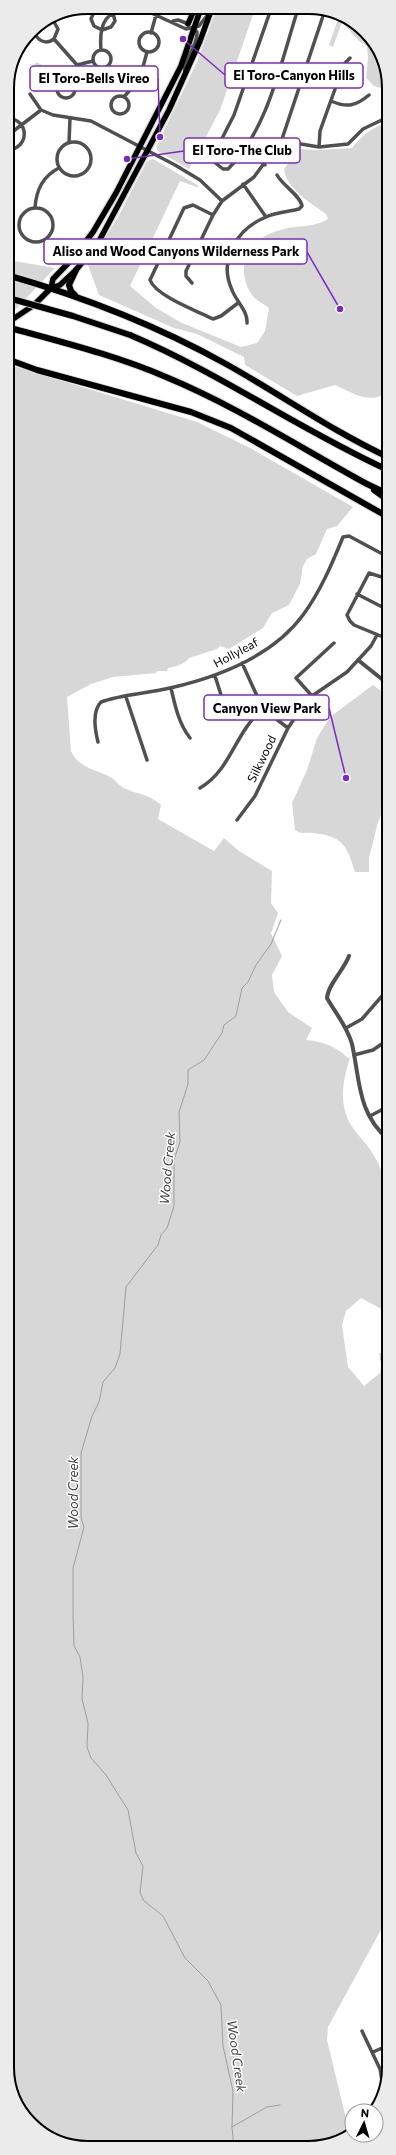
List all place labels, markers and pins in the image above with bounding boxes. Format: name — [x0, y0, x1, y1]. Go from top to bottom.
callout: El Toro-Canyon Hills — [225, 63, 363, 88]
callout: El Toro-Bells Vireo — [30, 66, 158, 91]
callout: El Toro-The Club — [184, 138, 300, 163]
callout: Aliso and Wood Canyons Wilderness Park — [44, 239, 307, 264]
callout: Canyon View Park — [204, 695, 329, 720]

